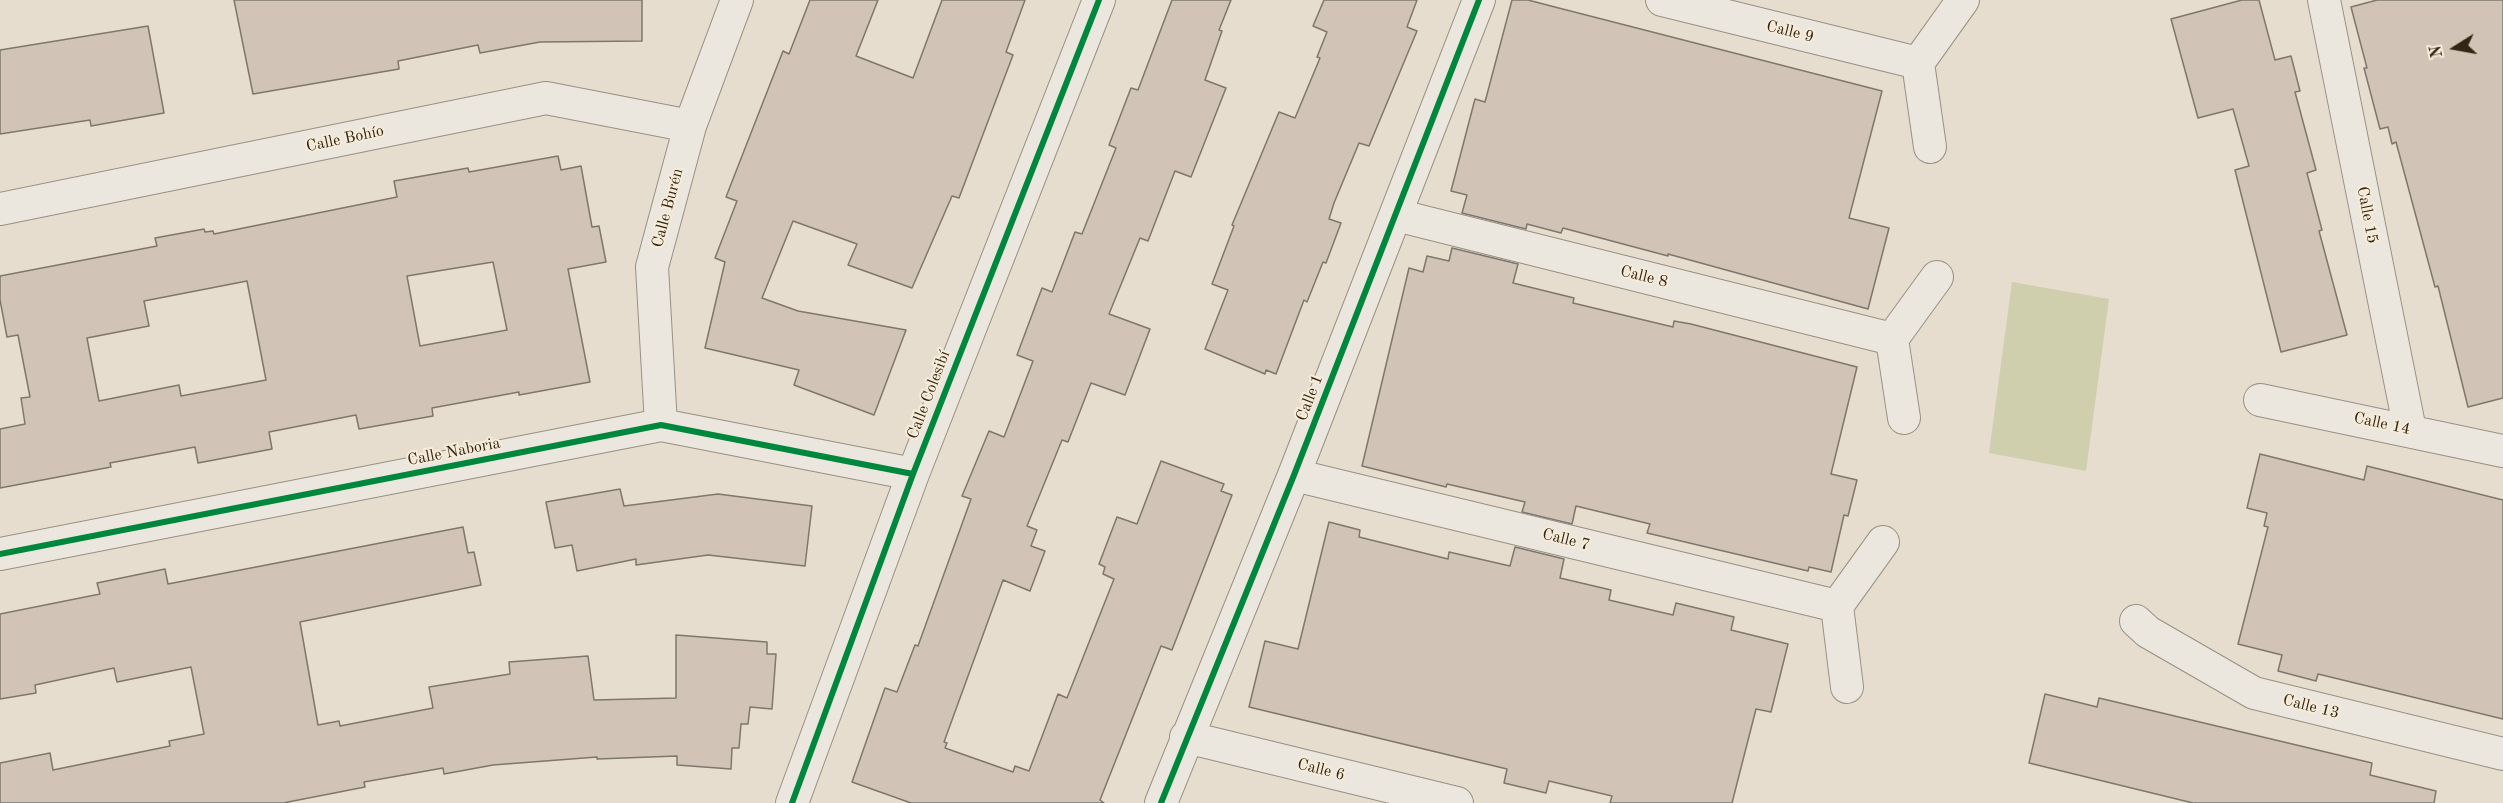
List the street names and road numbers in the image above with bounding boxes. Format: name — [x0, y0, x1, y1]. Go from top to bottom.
street label: Calle 9 — [1764, 17, 1816, 47]
street label: Calle Bohío — [304, 121, 386, 157]
street label: Calle Burén — [648, 166, 688, 250]
street label: Calle 15 — [2352, 185, 2382, 245]
street label: Calle 8 — [1618, 262, 1670, 292]
street label: Calle Colesibí — [903, 348, 955, 442]
street label: Calle 1 — [1292, 372, 1328, 424]
street label: Calle 14 — [2352, 409, 2412, 439]
street label: Calle Naboria — [406, 434, 502, 470]
street label: Calle 7 — [1540, 525, 1592, 555]
street label: Calle 13 — [2281, 691, 2341, 723]
street label: Calle 6 — [1295, 755, 1347, 785]

